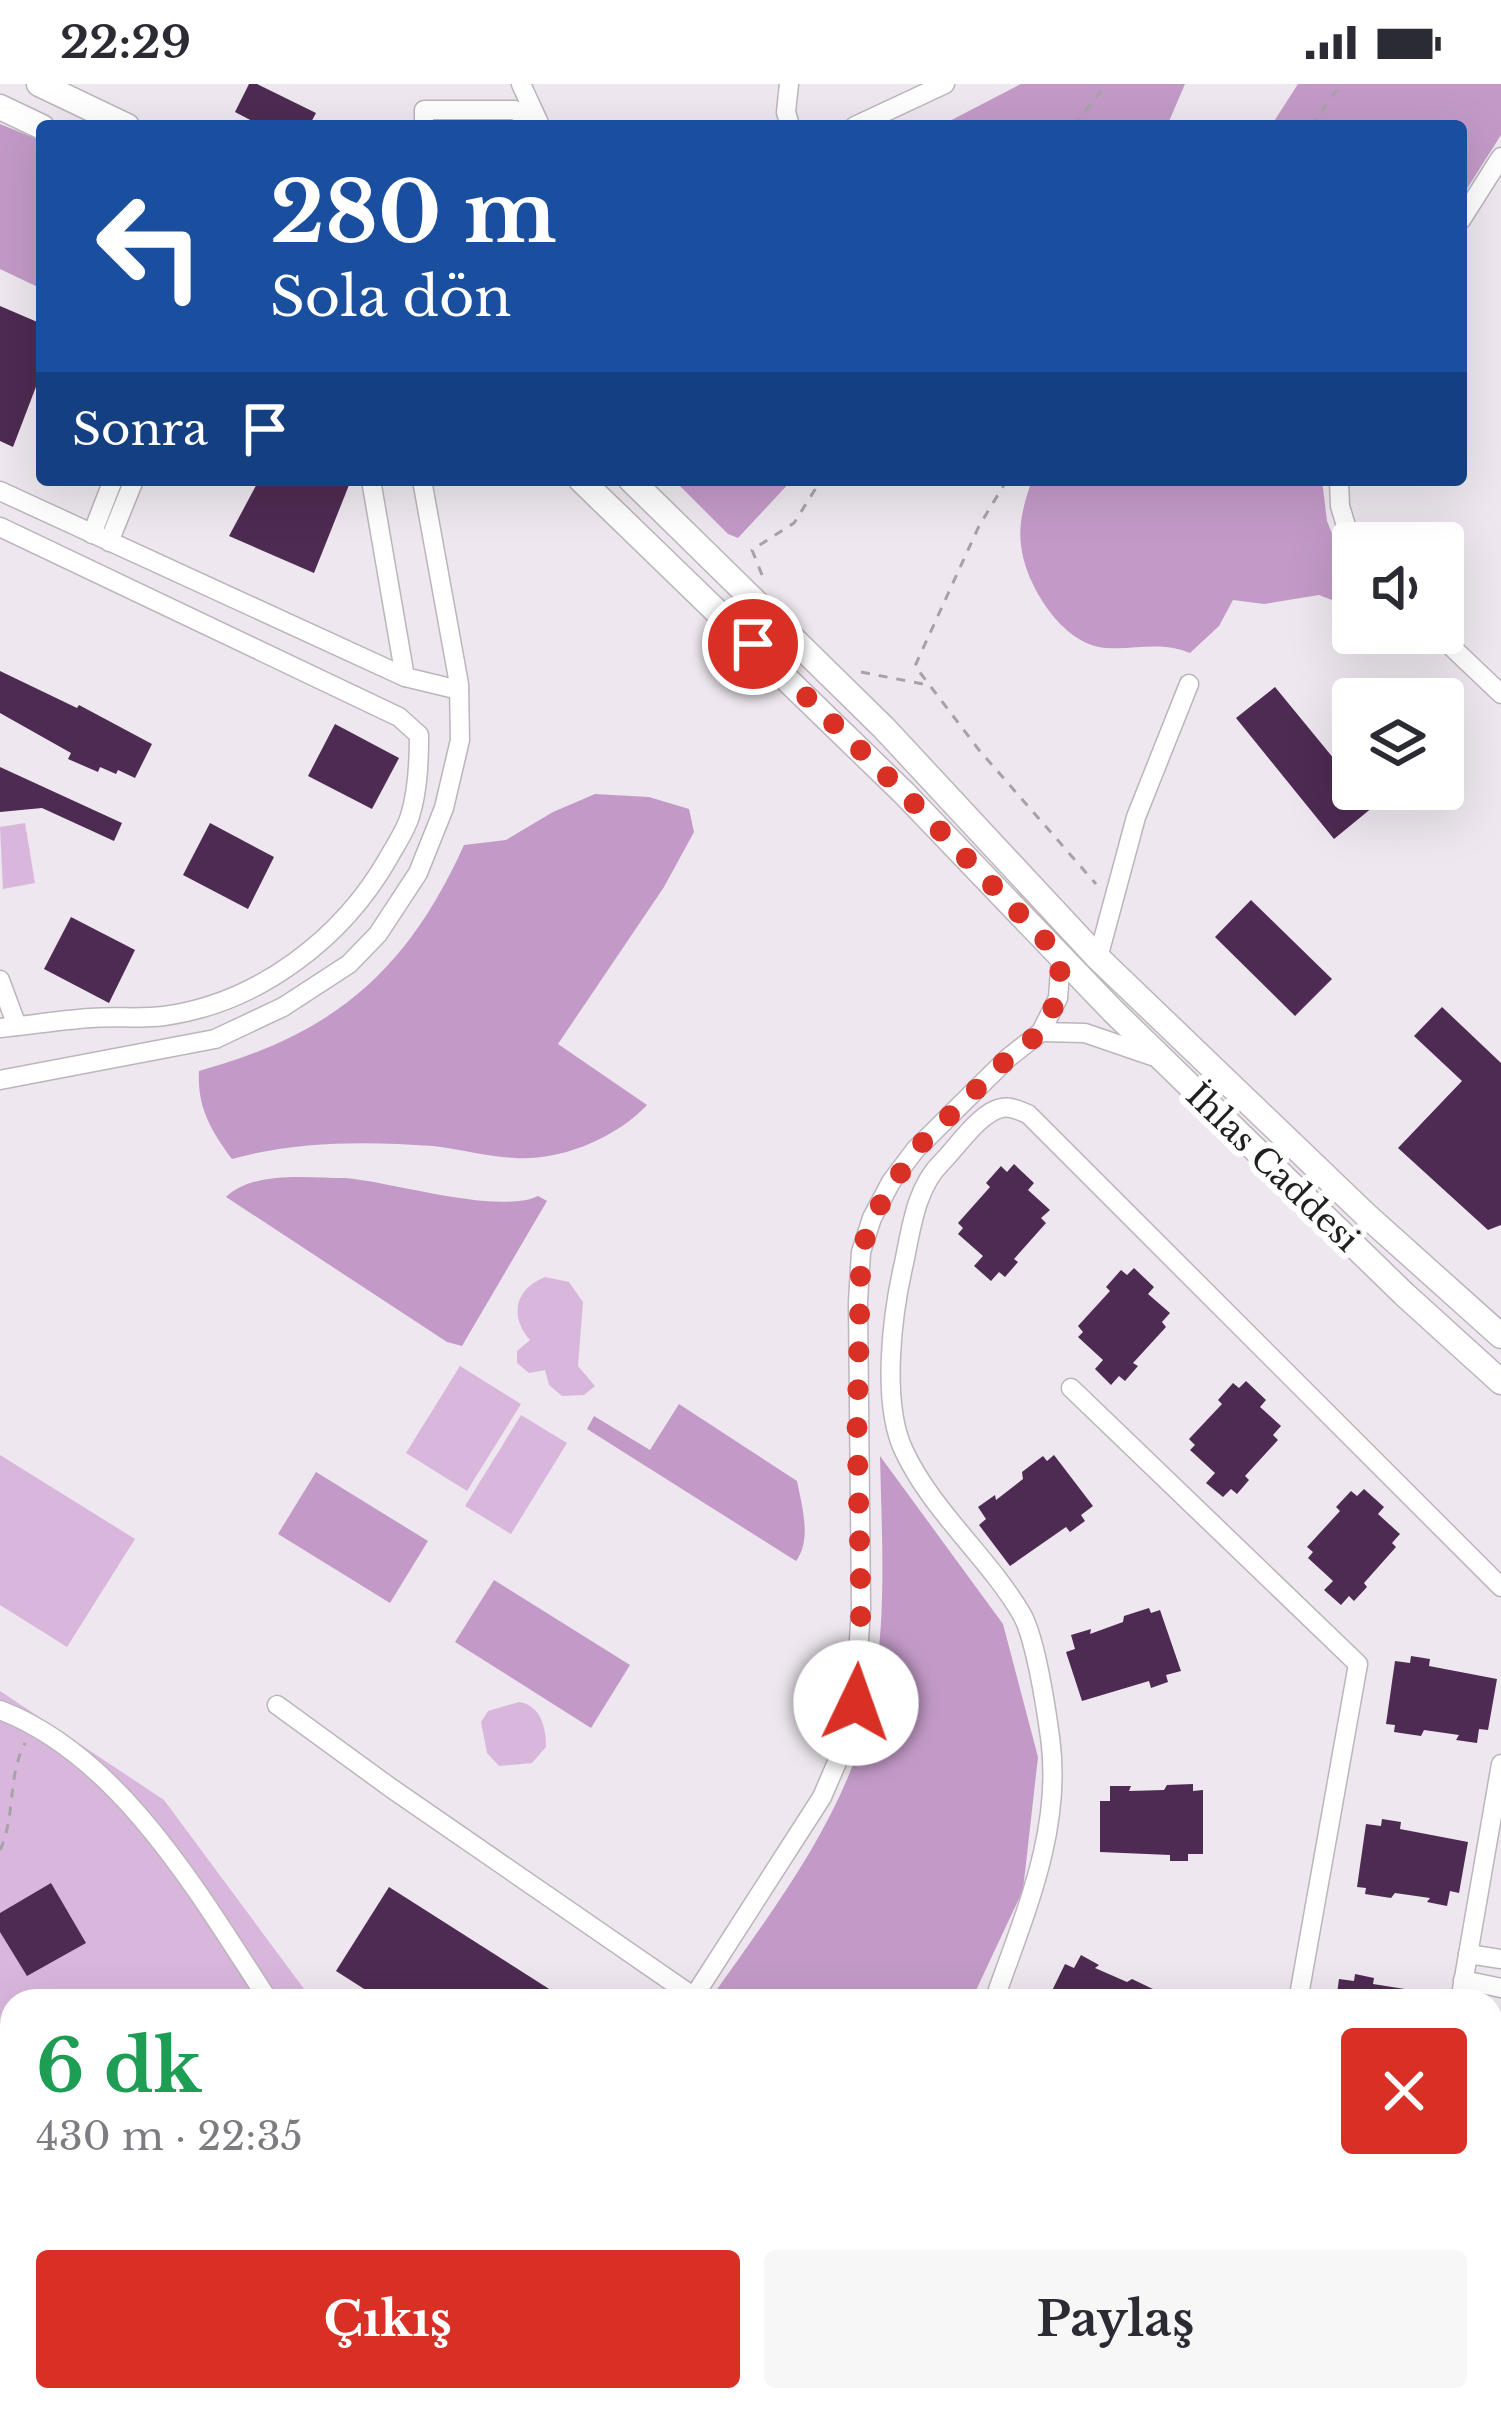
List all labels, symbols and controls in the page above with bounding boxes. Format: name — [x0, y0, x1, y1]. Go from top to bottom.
text: 22:29 — [60, 14, 191, 70]
text: 280 m — [270, 161, 557, 265]
icon: left — [72, 168, 228, 324]
text: Sola dön — [270, 264, 512, 331]
icon: arrive — [232, 396, 298, 462]
text: Sonra — [72, 401, 208, 457]
map controls — [1332, 522, 1464, 810]
button: sound — [1332, 522, 1464, 654]
pin — [702, 593, 804, 695]
icon: arrive — [720, 611, 786, 677]
button: layers — [1332, 678, 1464, 810]
street label: İhlas Caddesi — [1178, 1075, 1368, 1260]
position arrow — [793, 1640, 919, 1766]
text: 6 dk — [36, 2022, 201, 2111]
button: close — [1341, 2028, 1467, 2154]
text: 430 m · 22:35 — [36, 2112, 303, 2161]
button: Çıkış — [36, 2250, 740, 2388]
button: Paylaş — [764, 2250, 1467, 2388]

